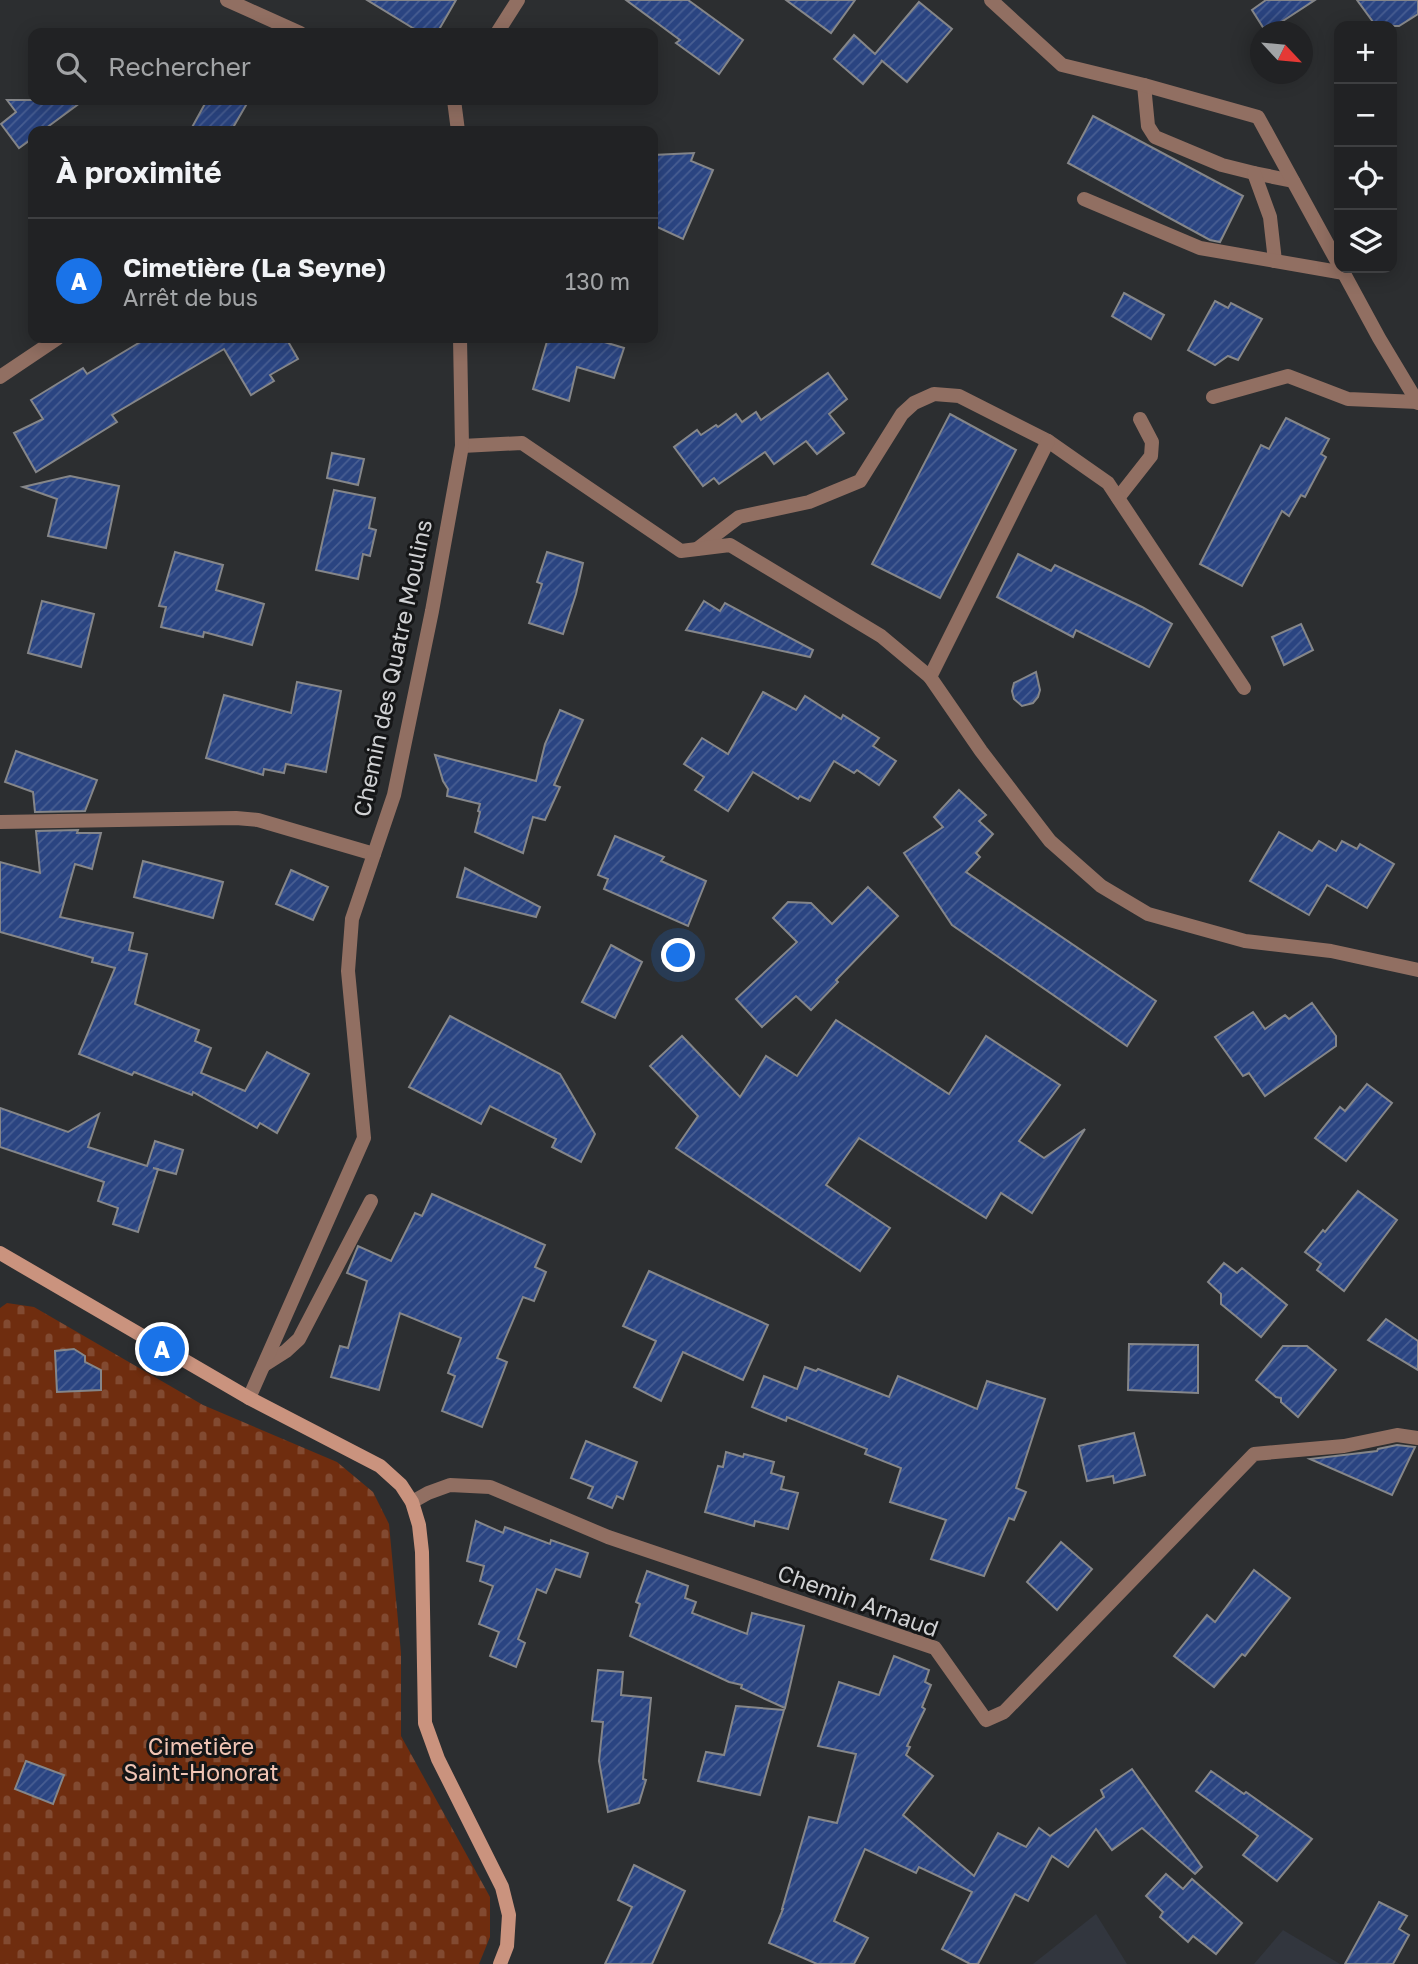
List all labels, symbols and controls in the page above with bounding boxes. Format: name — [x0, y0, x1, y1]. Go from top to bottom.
north arrow — [1250, 21, 1313, 84]
map controls — [1334, 21, 1397, 273]
button: + — [1334, 21, 1397, 84]
search box — [28, 28, 658, 105]
icon: search — [52, 48, 90, 86]
text: Rechercher — [108, 51, 251, 82]
button: − — [1334, 84, 1397, 147]
button: locate — [1334, 147, 1397, 210]
text: À proximité — [56, 154, 222, 190]
button: layers — [1334, 210, 1397, 273]
text: Cimetière (La Seyne) — [123, 252, 386, 283]
text: A — [71, 267, 87, 295]
text: 130 m — [565, 267, 630, 295]
text: Arrêt de bus — [123, 283, 258, 311]
street label: Chemin des Quatre Moulins — [347, 517, 437, 819]
your location — [661, 938, 695, 972]
pin: A — [139, 1323, 185, 1375]
street label: Chemin Arnaud — [774, 1558, 943, 1642]
park label: Cimetière Saint-Honorat — [123, 1732, 279, 1786]

